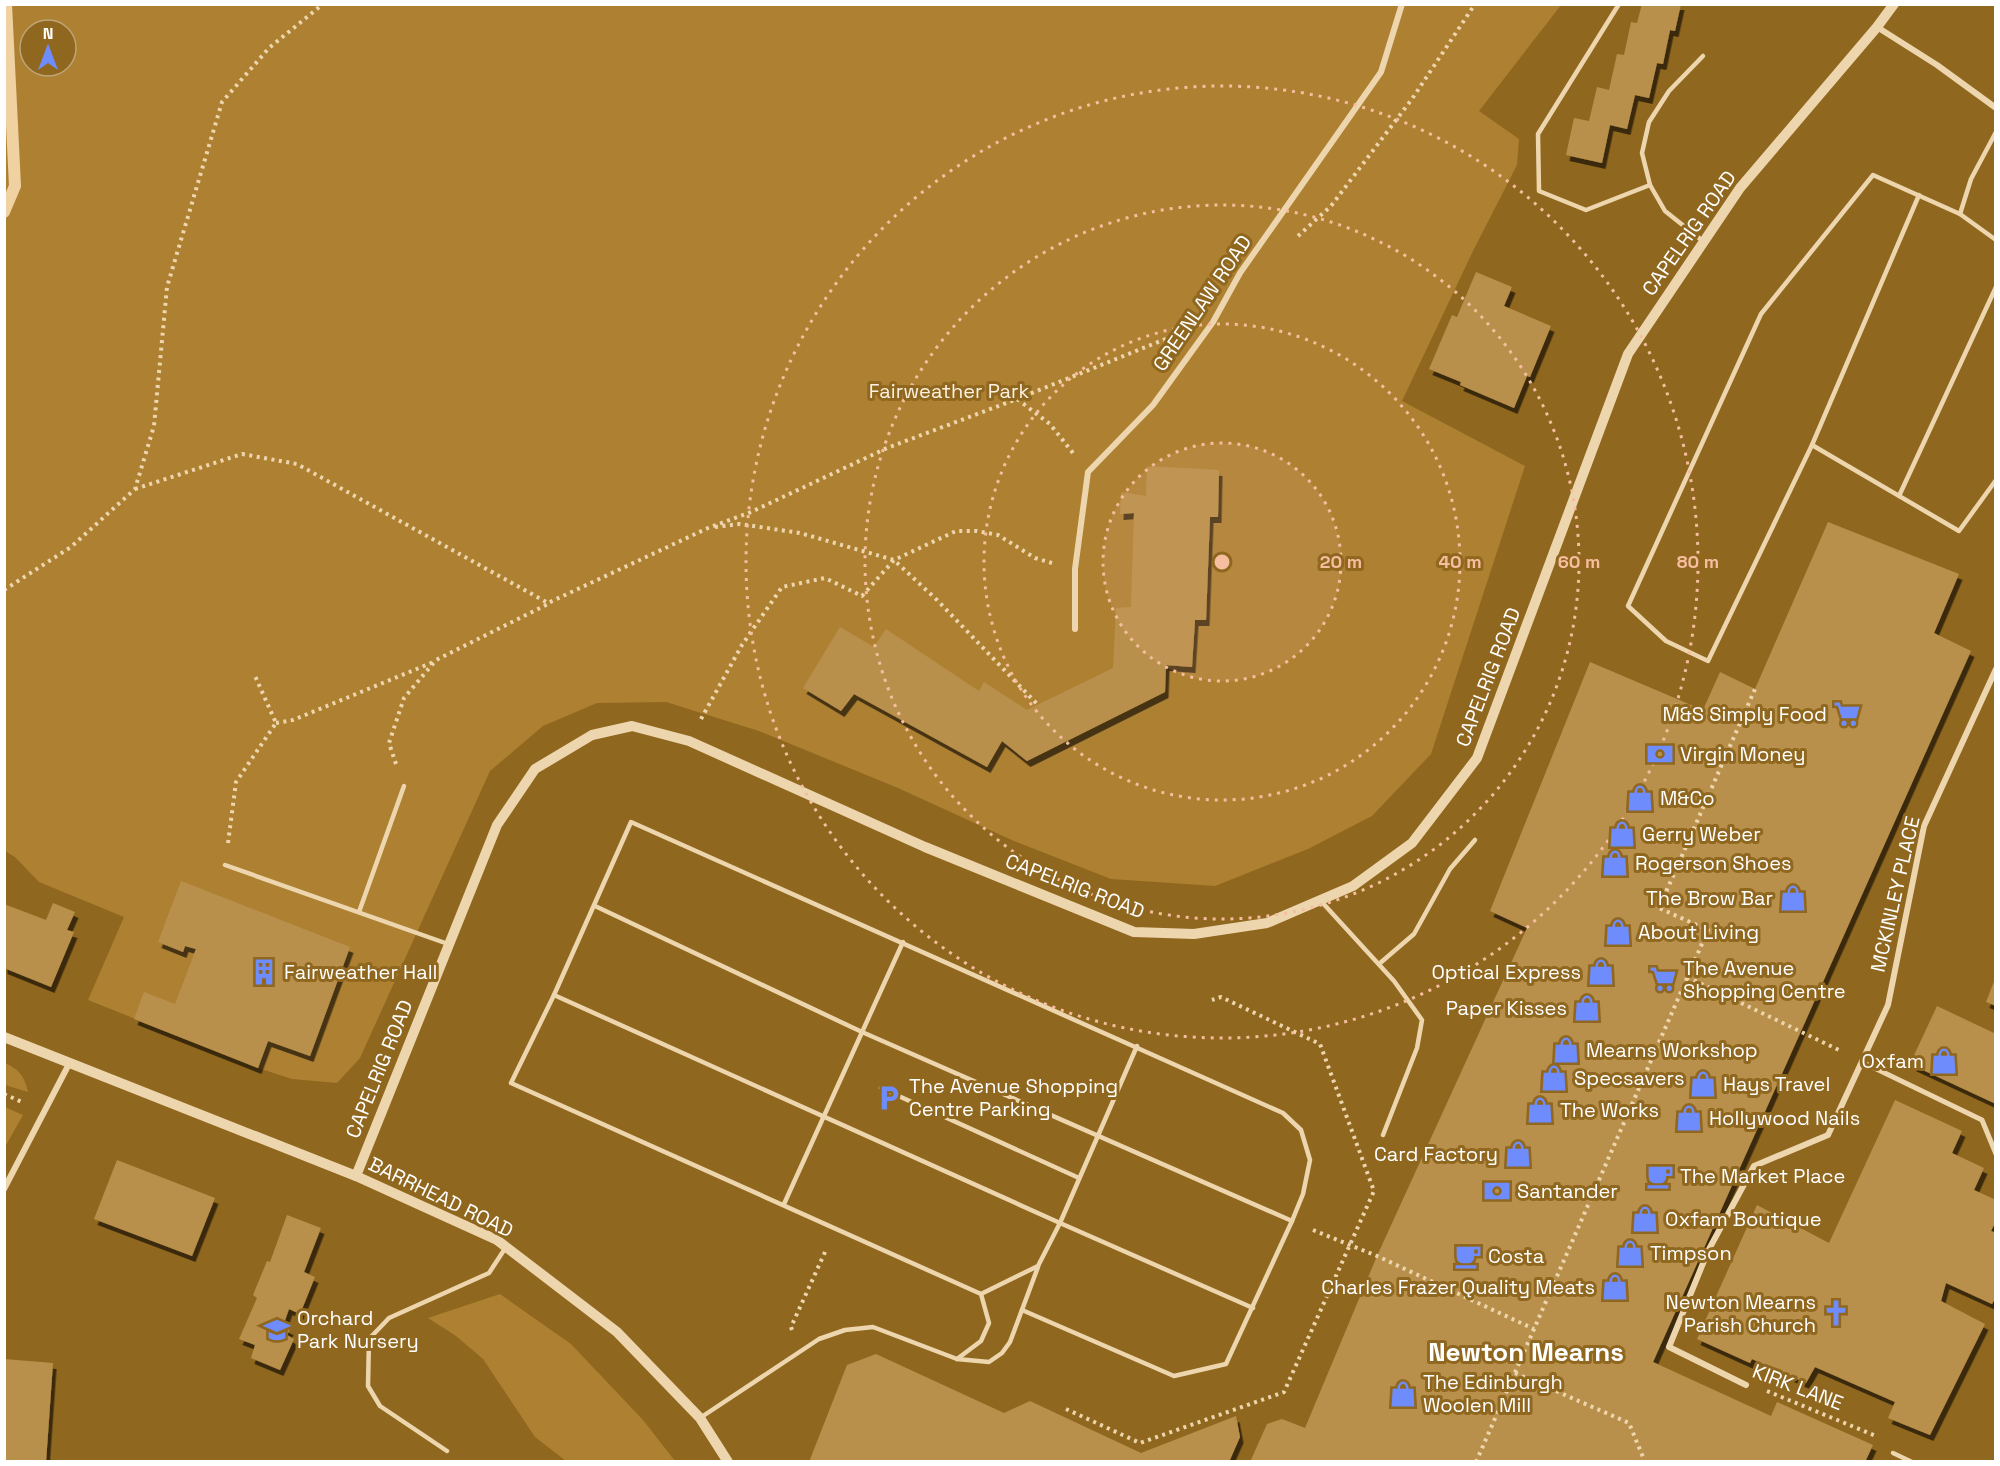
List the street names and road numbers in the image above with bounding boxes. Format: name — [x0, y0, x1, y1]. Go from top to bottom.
street label: CAPELRIG ROAD — [1636, 165, 1742, 301]
street label: GREENLAW ROAD — [1147, 230, 1257, 376]
street label: CAPELRIG ROAD — [1450, 604, 1526, 750]
street label: MCKINLEY PLACE — [1864, 814, 1926, 974]
street label: CAPELRIG ROAD — [1002, 848, 1148, 924]
street label: CAPELRIG ROAD — [339, 996, 419, 1142]
street label: BARRHEAD ROAD — [364, 1151, 518, 1243]
street label: KIRK LANE — [1749, 1358, 1847, 1416]

